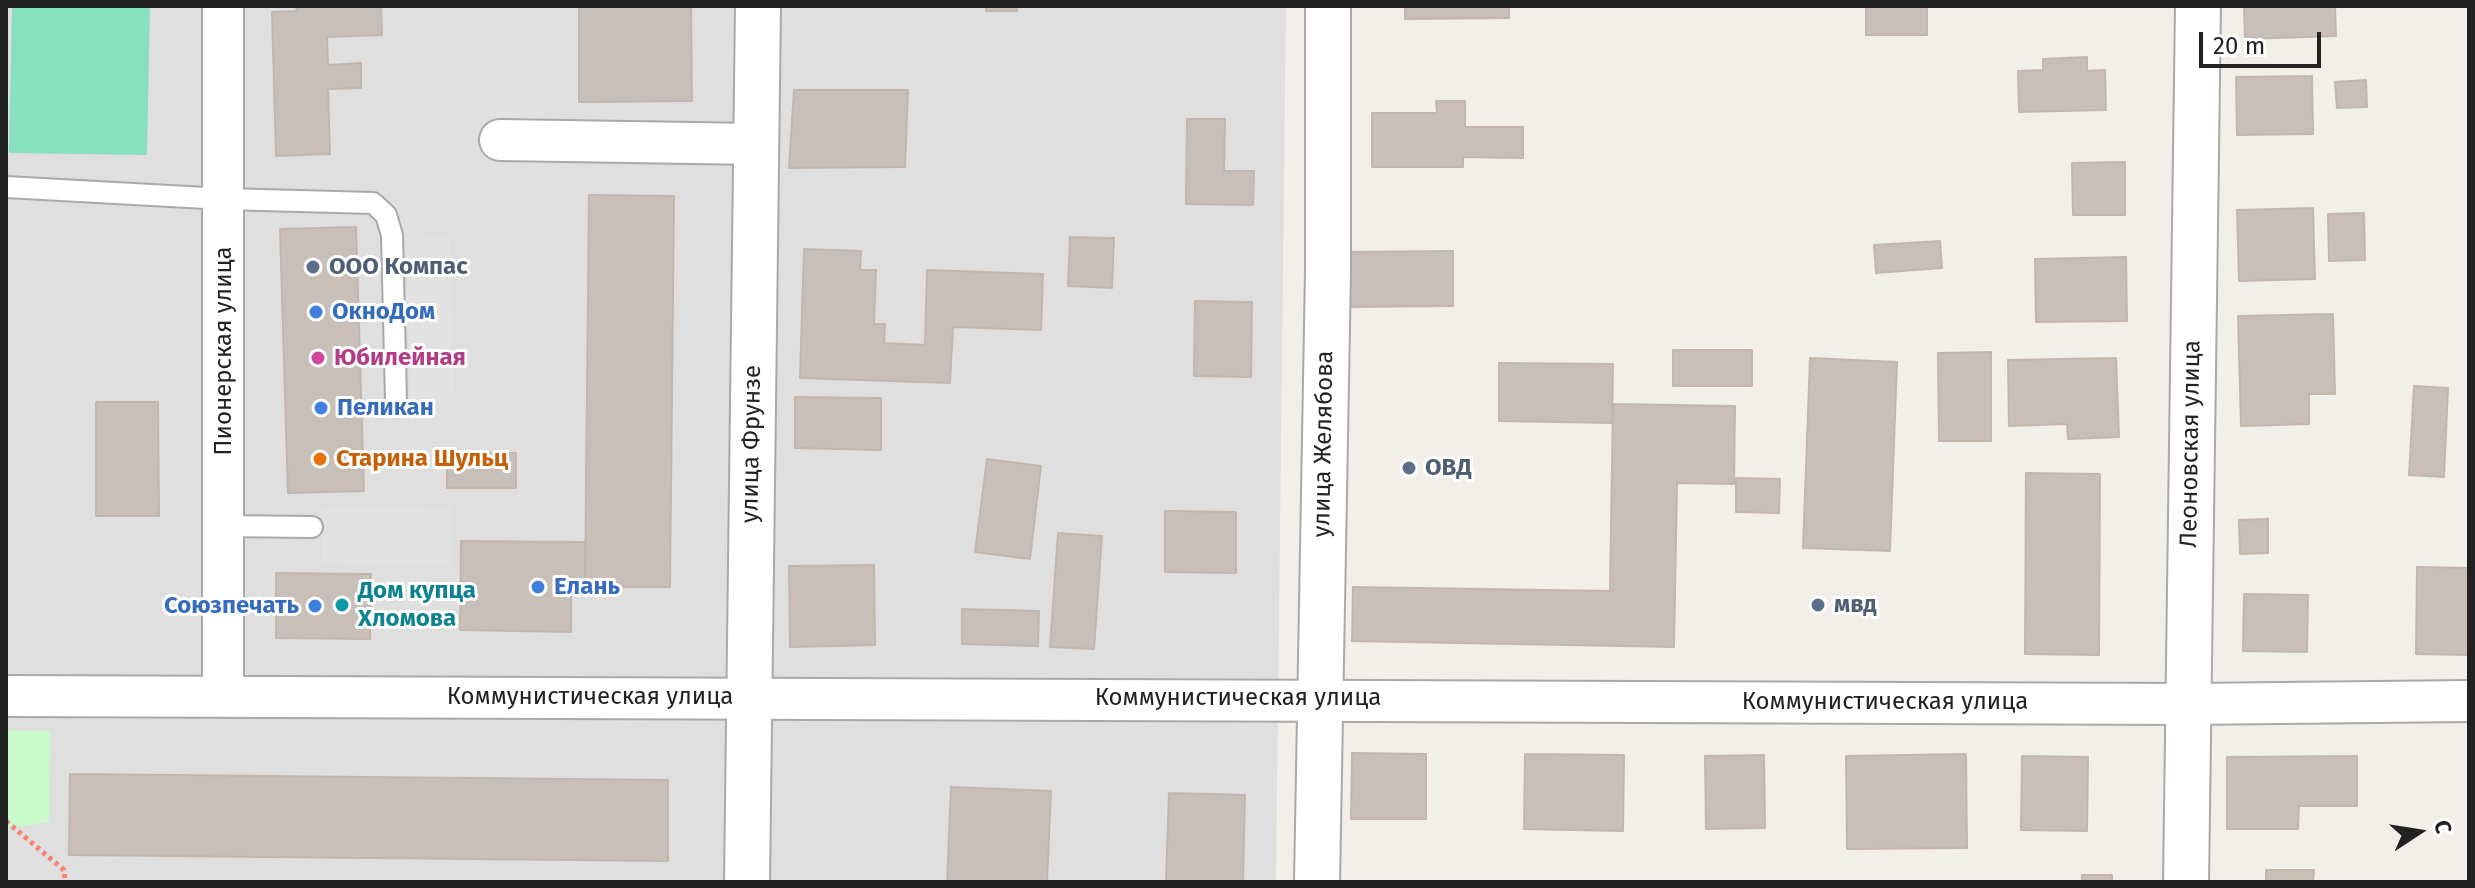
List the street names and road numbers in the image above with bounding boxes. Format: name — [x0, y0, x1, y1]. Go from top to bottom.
street label: Пионерская улица — [210, 246, 238, 456]
street label: Леоновская улица — [2175, 340, 2207, 548]
street label: улица Желябова — [1308, 350, 1340, 538]
street label: улица Фрунзе — [736, 365, 768, 523]
street label: Коммунистическая улица — [447, 683, 733, 711]
street label: Коммунистическая улица — [1095, 684, 1381, 712]
street label: Коммунистическая улица — [1742, 688, 2028, 716]

